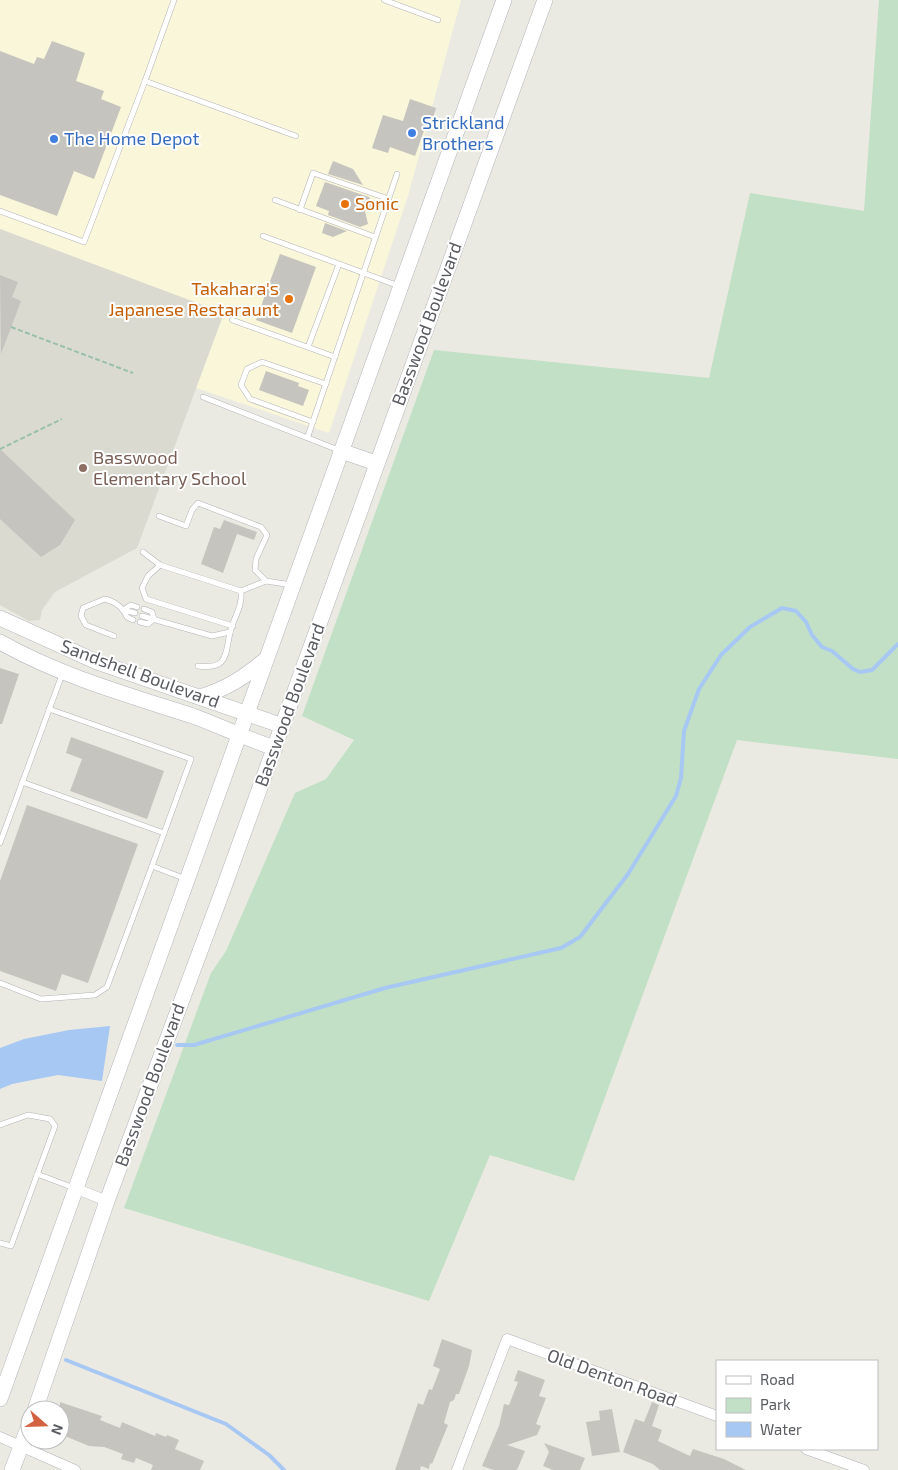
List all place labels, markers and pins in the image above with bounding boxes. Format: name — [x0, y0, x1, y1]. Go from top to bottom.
place label: Strickland Brothers — [422, 111, 505, 154]
place label: The Home Depot — [64, 127, 200, 149]
marker: Strickland Brothers — [406, 127, 418, 139]
marker: The Home Depot — [48, 133, 60, 145]
place label: Sonic — [355, 192, 399, 214]
marker: Sonic — [339, 198, 351, 210]
place label: Takahara's Japanese Restaraunt — [108, 277, 279, 320]
marker: Takahara's Japanese Restaraunt — [283, 293, 295, 305]
place label: Basswood Elementary School — [93, 446, 247, 489]
marker: Basswood Elementary School — [77, 462, 89, 474]

